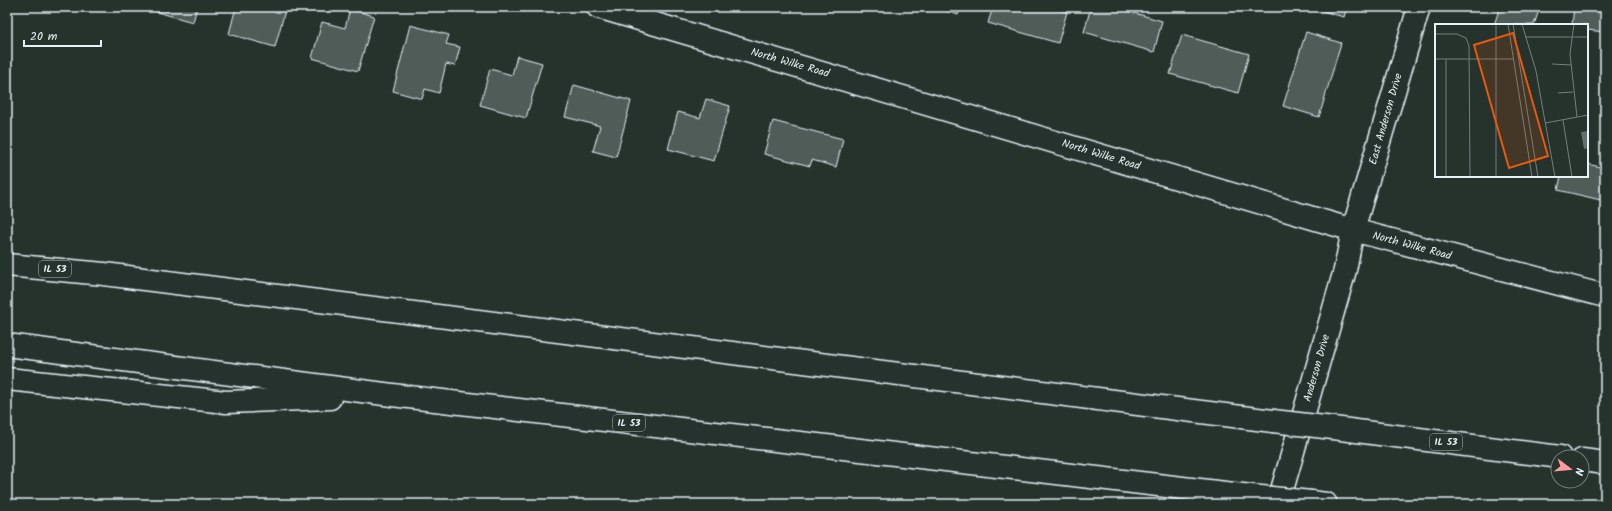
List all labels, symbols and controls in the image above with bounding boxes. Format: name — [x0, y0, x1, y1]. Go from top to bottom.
scale bar — [24, 22, 101, 48]
inset map — [1435, 24, 1588, 177]
text: 20 m — [30, 27, 58, 46]
street label: North Wilke Road — [749, 43, 832, 83]
street label: East Anderson Drive — [1364, 71, 1408, 167]
street label: North Wilke Road — [1060, 135, 1143, 176]
street label: North Wilke Road — [1370, 227, 1454, 265]
road number: IL 53 — [39, 261, 71, 277]
street label: Anderson Drive — [1299, 332, 1335, 404]
road number: IL 53 — [613, 415, 645, 431]
road number: IL 53 — [1430, 434, 1462, 450]
north arrow — [1550, 449, 1590, 489]
text: N — [1569, 466, 1588, 477]

